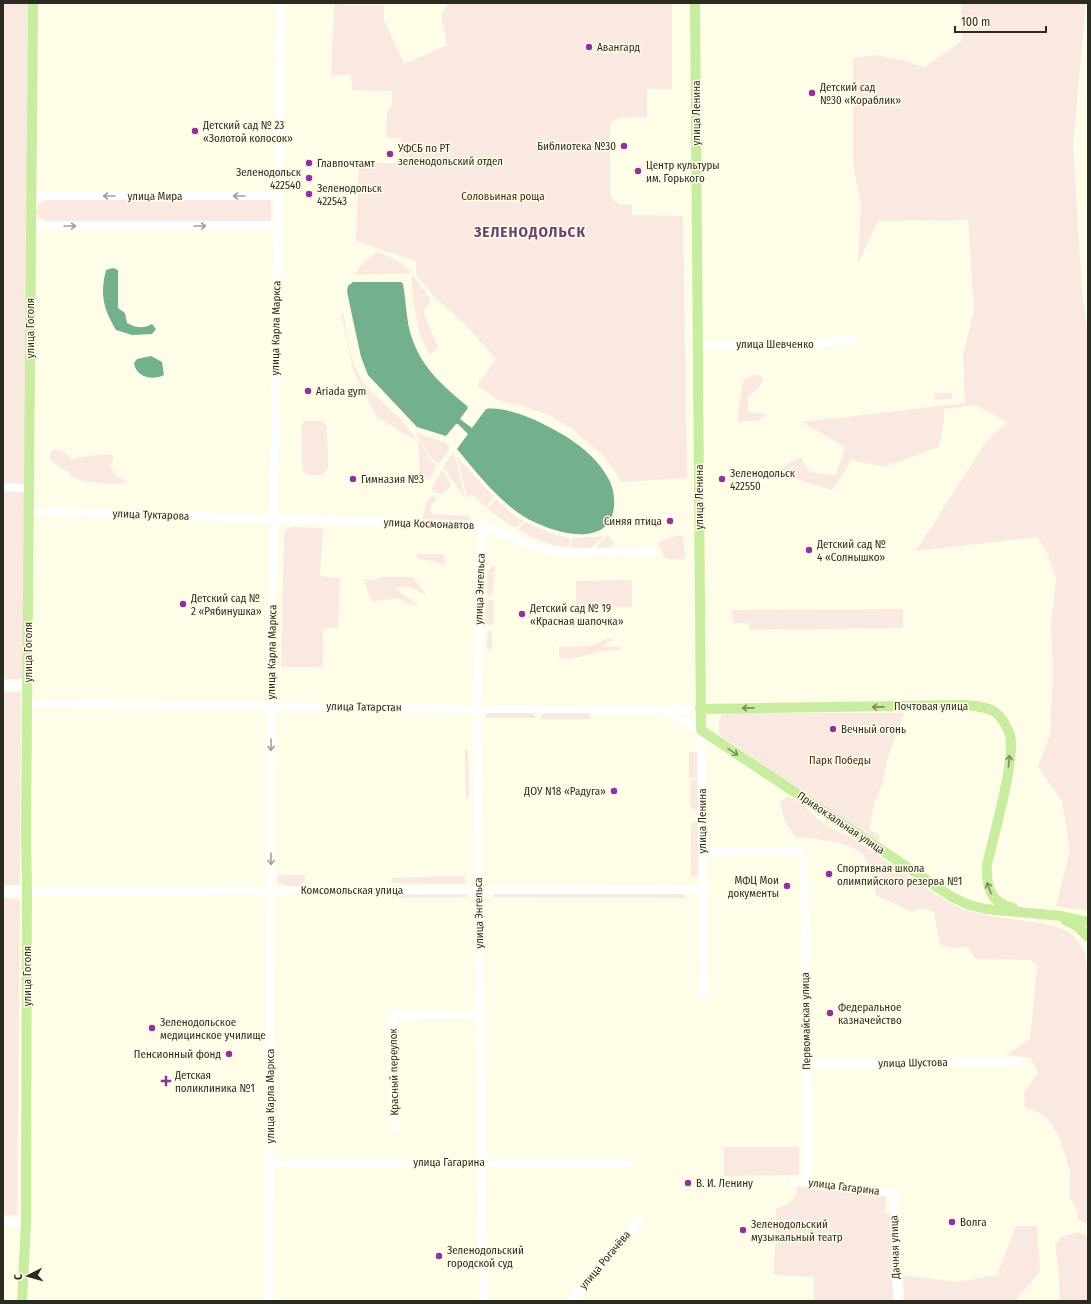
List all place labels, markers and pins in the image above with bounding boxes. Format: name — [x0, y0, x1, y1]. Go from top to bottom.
place label: Авангард — [597, 41, 640, 54]
marker: Авангард — [584, 42, 594, 52]
place label: Детский сад №30 «Кораблик» — [819, 81, 901, 107]
marker: Детский сад №30 «Кораблик» — [807, 88, 817, 98]
place label: Детский сад № 23 «Золотой колосок» — [202, 119, 293, 145]
marker: Детский сад № 23 «Золотой колосок» — [190, 126, 200, 136]
place label: Библиотека №30 — [537, 140, 616, 153]
marker: Библиотека №30 — [619, 141, 629, 151]
place label: УФСБ по РТ зеленодольский отдел — [397, 142, 503, 168]
marker: УФСБ по РТ зеленодольский отдел — [385, 149, 395, 159]
place label: Главпочтамт — [317, 157, 376, 170]
marker: Главпочтамт — [304, 158, 314, 168]
place label: Центр культуры им. Горького — [646, 159, 720, 185]
place label: Зеленодольск 422540 — [236, 166, 302, 192]
marker: Центр культуры им. Горького — [633, 166, 643, 176]
marker: Зеленодольск 422540 — [304, 173, 314, 183]
place label: Зеленодольск 422543 — [317, 182, 383, 208]
marker: Зеленодольск 422543 — [304, 189, 314, 199]
place label: Ariada gym — [316, 385, 366, 398]
marker: Ariada gym — [303, 386, 313, 396]
place label: Зеленодольск 422550 — [730, 467, 796, 493]
place label: Гимназия №3 — [361, 473, 424, 486]
marker: Гимназия №3 — [348, 474, 358, 484]
marker: Зеленодольск 422550 — [717, 474, 727, 484]
place label: Синяя птица — [604, 515, 662, 528]
marker: Синяя птица — [665, 516, 675, 526]
place label: Детский сад № 4 «Солнышко» — [816, 538, 886, 564]
marker: Детский сад № 4 «Солнышко» — [804, 545, 814, 555]
place label: Детский сад № 2 «Рябинушка» — [190, 592, 262, 618]
marker: Детский сад № 2 «Рябинушка» — [178, 599, 188, 609]
place label: Детский сад № 19 «Красная шапочка» — [529, 602, 624, 628]
marker: Детский сад № 19 «Красная шапочка» — [517, 609, 527, 619]
place label: Вечный огонь — [841, 723, 906, 736]
marker: Вечный огонь — [828, 724, 838, 734]
place label: ДОУ N18 «Радуга» — [523, 785, 606, 798]
marker: ДОУ N18 «Радуга» — [609, 786, 619, 796]
place label: Спортивная школа олимпийского резерва №1 — [837, 862, 962, 888]
marker: Спортивная школа олимпийского резерва №1 — [824, 869, 834, 879]
place label: МФЦ Мои документы — [728, 874, 779, 900]
marker: МФЦ Мои документы — [782, 881, 792, 891]
place label: Федеральное казначейство — [838, 1001, 902, 1027]
marker: Федеральное казначейство — [825, 1008, 835, 1018]
place label: Зеленодольское медицинское училище — [160, 1016, 266, 1042]
marker: Зеленодольское медицинское училище — [147, 1023, 157, 1033]
place label: Пенсионный фонд — [134, 1048, 221, 1061]
marker: Пенсионный фонд — [224, 1049, 234, 1059]
place label: Детская поликлиника №1 — [174, 1069, 255, 1095]
marker: Детская поликлиника №1 — [160, 1075, 172, 1087]
place label: В. И. Ленину — [696, 1177, 753, 1190]
marker: В. И. Ленину — [683, 1178, 693, 1188]
place label: Волга — [960, 1216, 987, 1229]
marker: Волга — [947, 1217, 957, 1227]
place label: Зеленодольский музыкальный театр — [751, 1218, 843, 1244]
marker: Зеленодольский музыкальный театр — [738, 1225, 748, 1235]
place label: Зеленодольский городской суд — [447, 1244, 524, 1270]
marker: Зеленодольский городской суд — [434, 1251, 444, 1261]

